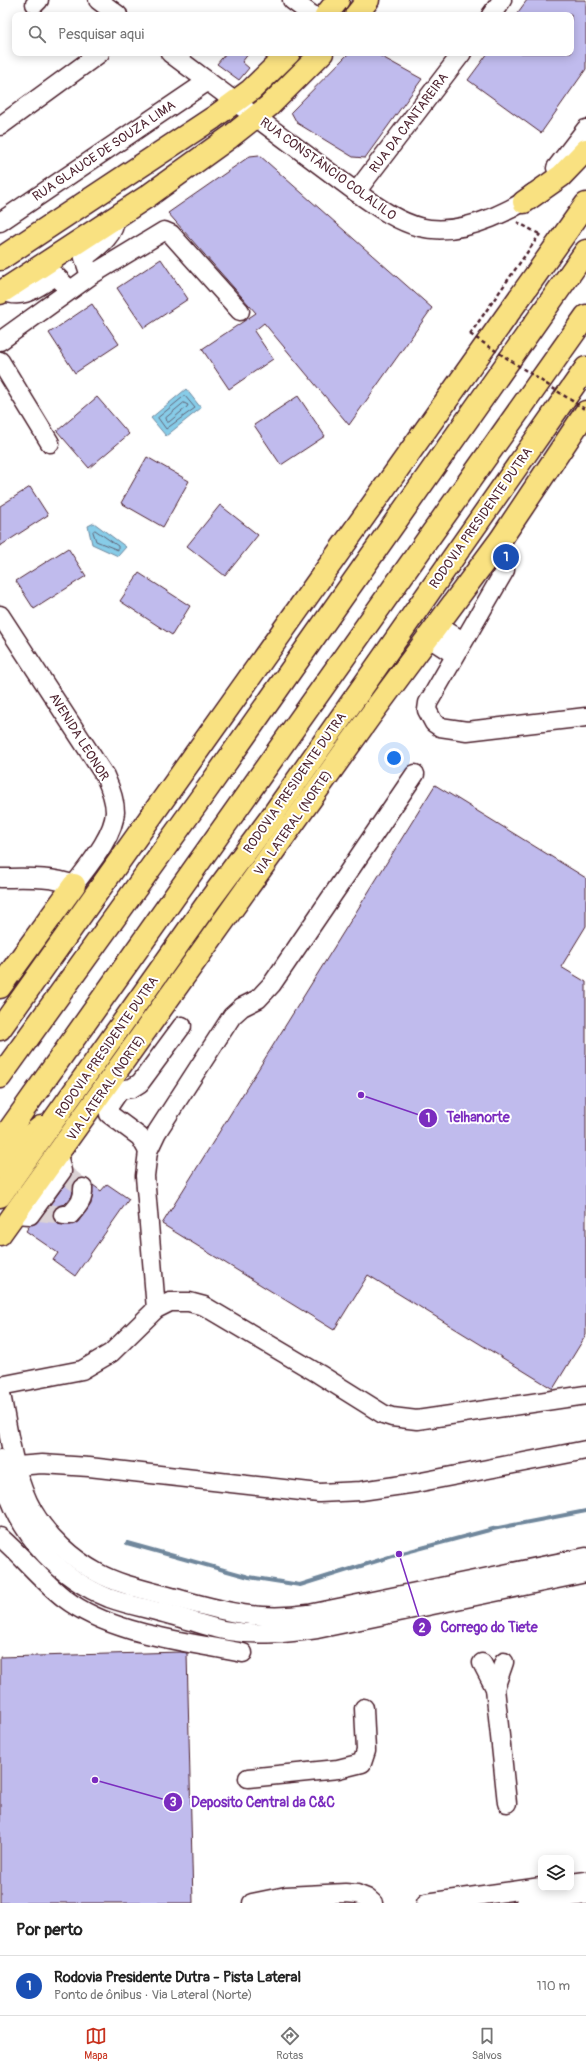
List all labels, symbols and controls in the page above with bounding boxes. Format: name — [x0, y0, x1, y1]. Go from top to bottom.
search box — [12, 12, 574, 56]
icon: search — [26, 23, 48, 45]
text: Pesquisar aqui — [58, 25, 144, 44]
street label: RUA DA CANTAREIRA — [366, 69, 452, 176]
street label: RUA GLAUCE DE SOUZA LIMA — [29, 97, 179, 205]
street label: RUA CONSTÂNCIO COLALILO — [257, 114, 399, 224]
street label: RODOVIA PRESIDENTE DUTRA — [426, 444, 536, 592]
pin: 1 — [493, 542, 519, 572]
street label: AVENIDA LEONOR — [46, 690, 113, 784]
street label: RODOVIA PRESIDENTE DUTRA — [240, 709, 350, 857]
your location — [384, 748, 404, 768]
street label: VIA LATERAL (NORTE) — [251, 767, 335, 879]
street label: RODOVIA PRESIDENTE DUTRA — [52, 973, 162, 1121]
street label: VIA LATERAL (NORTE) — [64, 1032, 148, 1144]
callout: Telhanorte — [418, 1105, 517, 1131]
text: Telhanorte — [445, 1109, 511, 1126]
text: 1 — [426, 1111, 430, 1126]
callout: Corrego do Tiete — [412, 1614, 546, 1640]
text: Corrego do Tiete — [440, 1619, 539, 1636]
text: 2 — [419, 1621, 426, 1636]
callout: Deposito Central da C&C — [163, 1789, 343, 1815]
text: Deposito Central da C&C — [191, 1794, 335, 1811]
text: 3 — [170, 1795, 177, 1810]
map controls — [538, 1855, 574, 1891]
button: layers — [538, 1855, 574, 1891]
text: Por perto — [16, 1919, 83, 1940]
text: Rodovia Presidente Dutra - Pista Lateral — [54, 1968, 301, 1987]
text: 1 — [26, 1978, 32, 1994]
text: 110 m — [537, 1978, 570, 1994]
text: Ponto de ônibus · Via Lateral (Norte) — [54, 1987, 252, 2003]
tab: Mapa — [84, 2025, 108, 2062]
tab: Rotas — [276, 2025, 303, 2062]
tab: Salvos — [472, 2025, 502, 2062]

